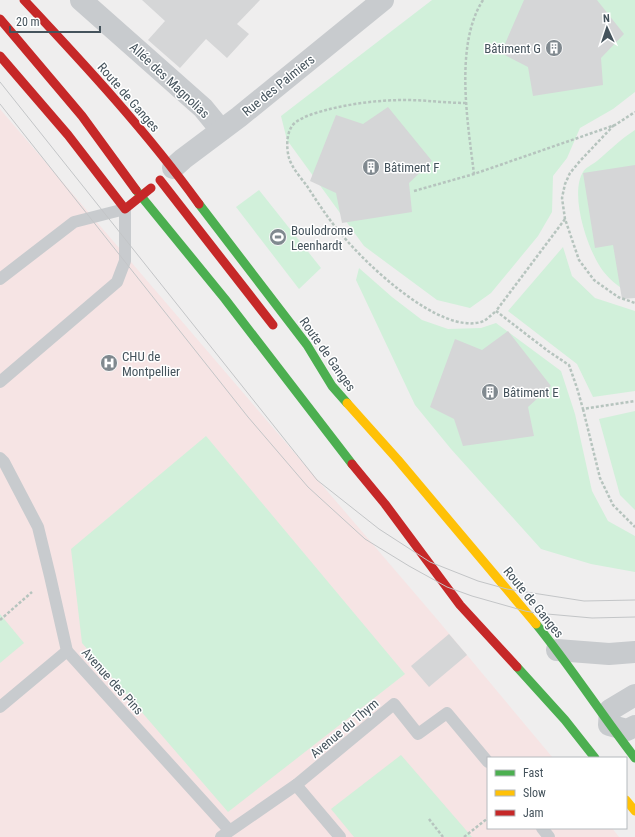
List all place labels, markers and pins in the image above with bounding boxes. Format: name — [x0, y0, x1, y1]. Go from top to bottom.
building icon: Bâtiment G — [544, 38, 564, 58]
place label: Bâtiment G — [484, 41, 541, 56]
building icon: Bâtiment F — [361, 157, 381, 177]
place label: Bâtiment F — [384, 160, 439, 175]
place label: Boulodrome Leenhardt — [291, 223, 353, 253]
sports icon: Boulodrome Leenhardt — [268, 227, 288, 247]
place label: CHU de Montpellier — [122, 349, 180, 379]
hospital icon: CHU de Montpellier — [99, 353, 119, 373]
building icon: Bâtiment E — [480, 382, 500, 402]
place label: Bâtiment E — [503, 385, 559, 400]

